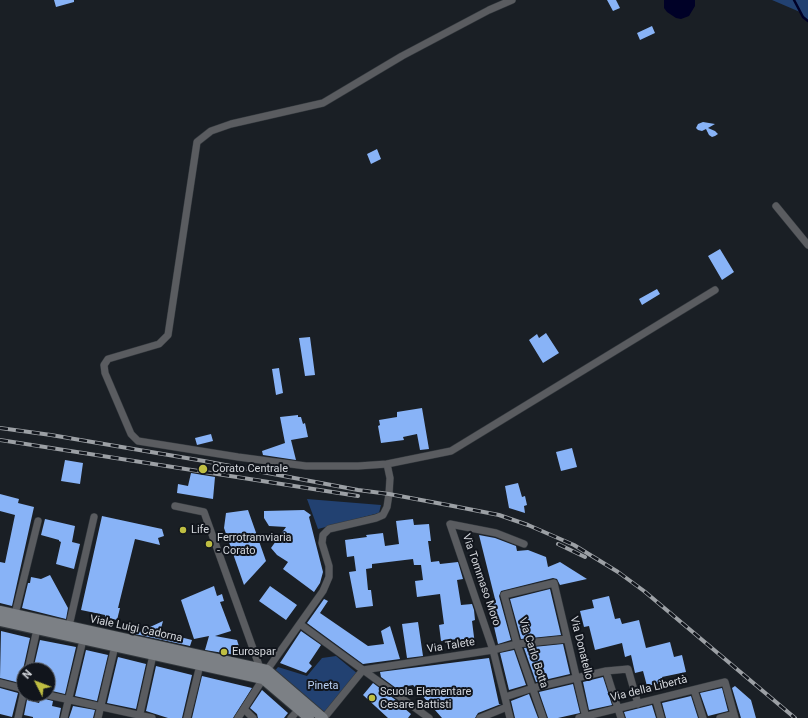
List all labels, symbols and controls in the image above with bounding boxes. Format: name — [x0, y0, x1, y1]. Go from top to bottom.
place label: Corato Centrale — [212, 462, 288, 476]
marker: Corato Centrale — [197, 463, 209, 475]
place label: Life — [191, 523, 209, 537]
marker: Life — [178, 525, 188, 535]
place label: Ferrotramviaria - Corato — [217, 531, 292, 557]
street label: Via Tommaso Moro — [459, 532, 503, 628]
marker: Ferrotramviaria - Corato — [204, 539, 214, 549]
street label: Viale Luigi Cadorna — [89, 613, 183, 645]
street label: Via Donatello — [567, 615, 595, 681]
street label: Via Carlo Botta — [515, 616, 551, 690]
street label: Via Talete — [426, 636, 476, 656]
place label: Eurospar — [232, 645, 276, 659]
marker: Eurospar — [219, 647, 229, 657]
north arrow — [16, 662, 56, 702]
text: N — [20, 667, 35, 682]
street label: Via della Libertà — [609, 673, 689, 705]
park label: Pineta — [307, 679, 339, 693]
place label: Scuola Elementare Cesare Battisti — [380, 685, 471, 711]
marker: Scuola Elementare Cesare Battisti — [367, 693, 377, 703]

